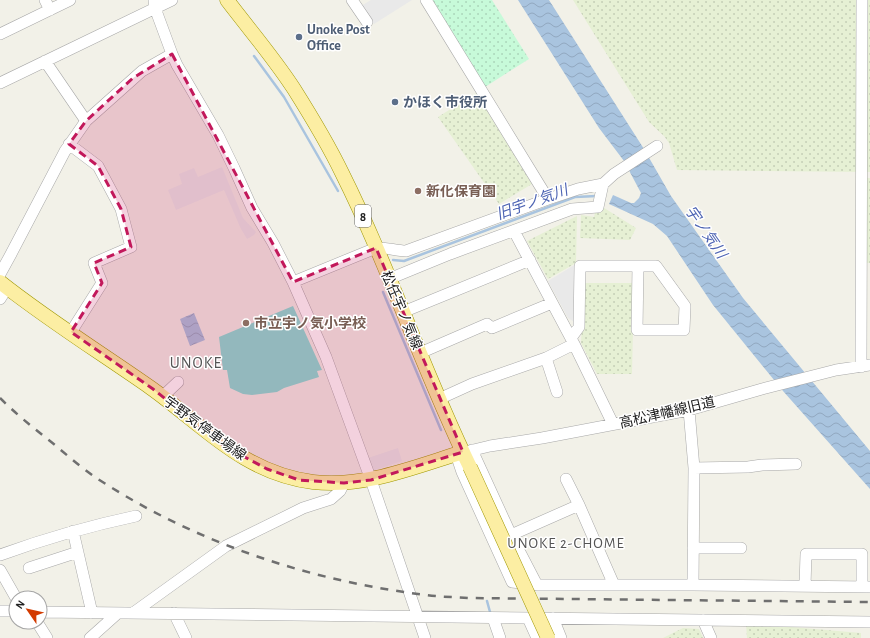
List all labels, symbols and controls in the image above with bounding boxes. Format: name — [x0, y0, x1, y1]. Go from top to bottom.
place label: Unoke Post Office — [307, 23, 370, 53]
marker: Unoke Post Office — [294, 32, 304, 42]
place label: かほく市役所 — [403, 95, 487, 110]
marker: かほく市役所 — [390, 97, 400, 107]
water label: 旧宇ノ気川 — [494, 181, 572, 222]
place label: 新化保育園 — [426, 184, 496, 199]
marker: 新化保育園 — [413, 186, 423, 196]
water label: 宇ノ気川 — [682, 203, 731, 263]
road number: 8 — [355, 205, 371, 227]
street label: 松任宇ノ気線 — [378, 269, 425, 352]
place label: 市立宇ノ気小学校 — [254, 316, 366, 331]
marker: 市立宇ノ気小学校 — [241, 318, 251, 328]
district label: UNOKE — [170, 355, 222, 371]
street label: 宇野気停車場線 — [161, 394, 249, 463]
street label: 高松津幡線旧道 — [618, 394, 717, 431]
district label: UNOKE 2-CHOME — [507, 536, 625, 551]
north arrow — [8, 590, 48, 630]
text: N — [13, 598, 27, 611]

